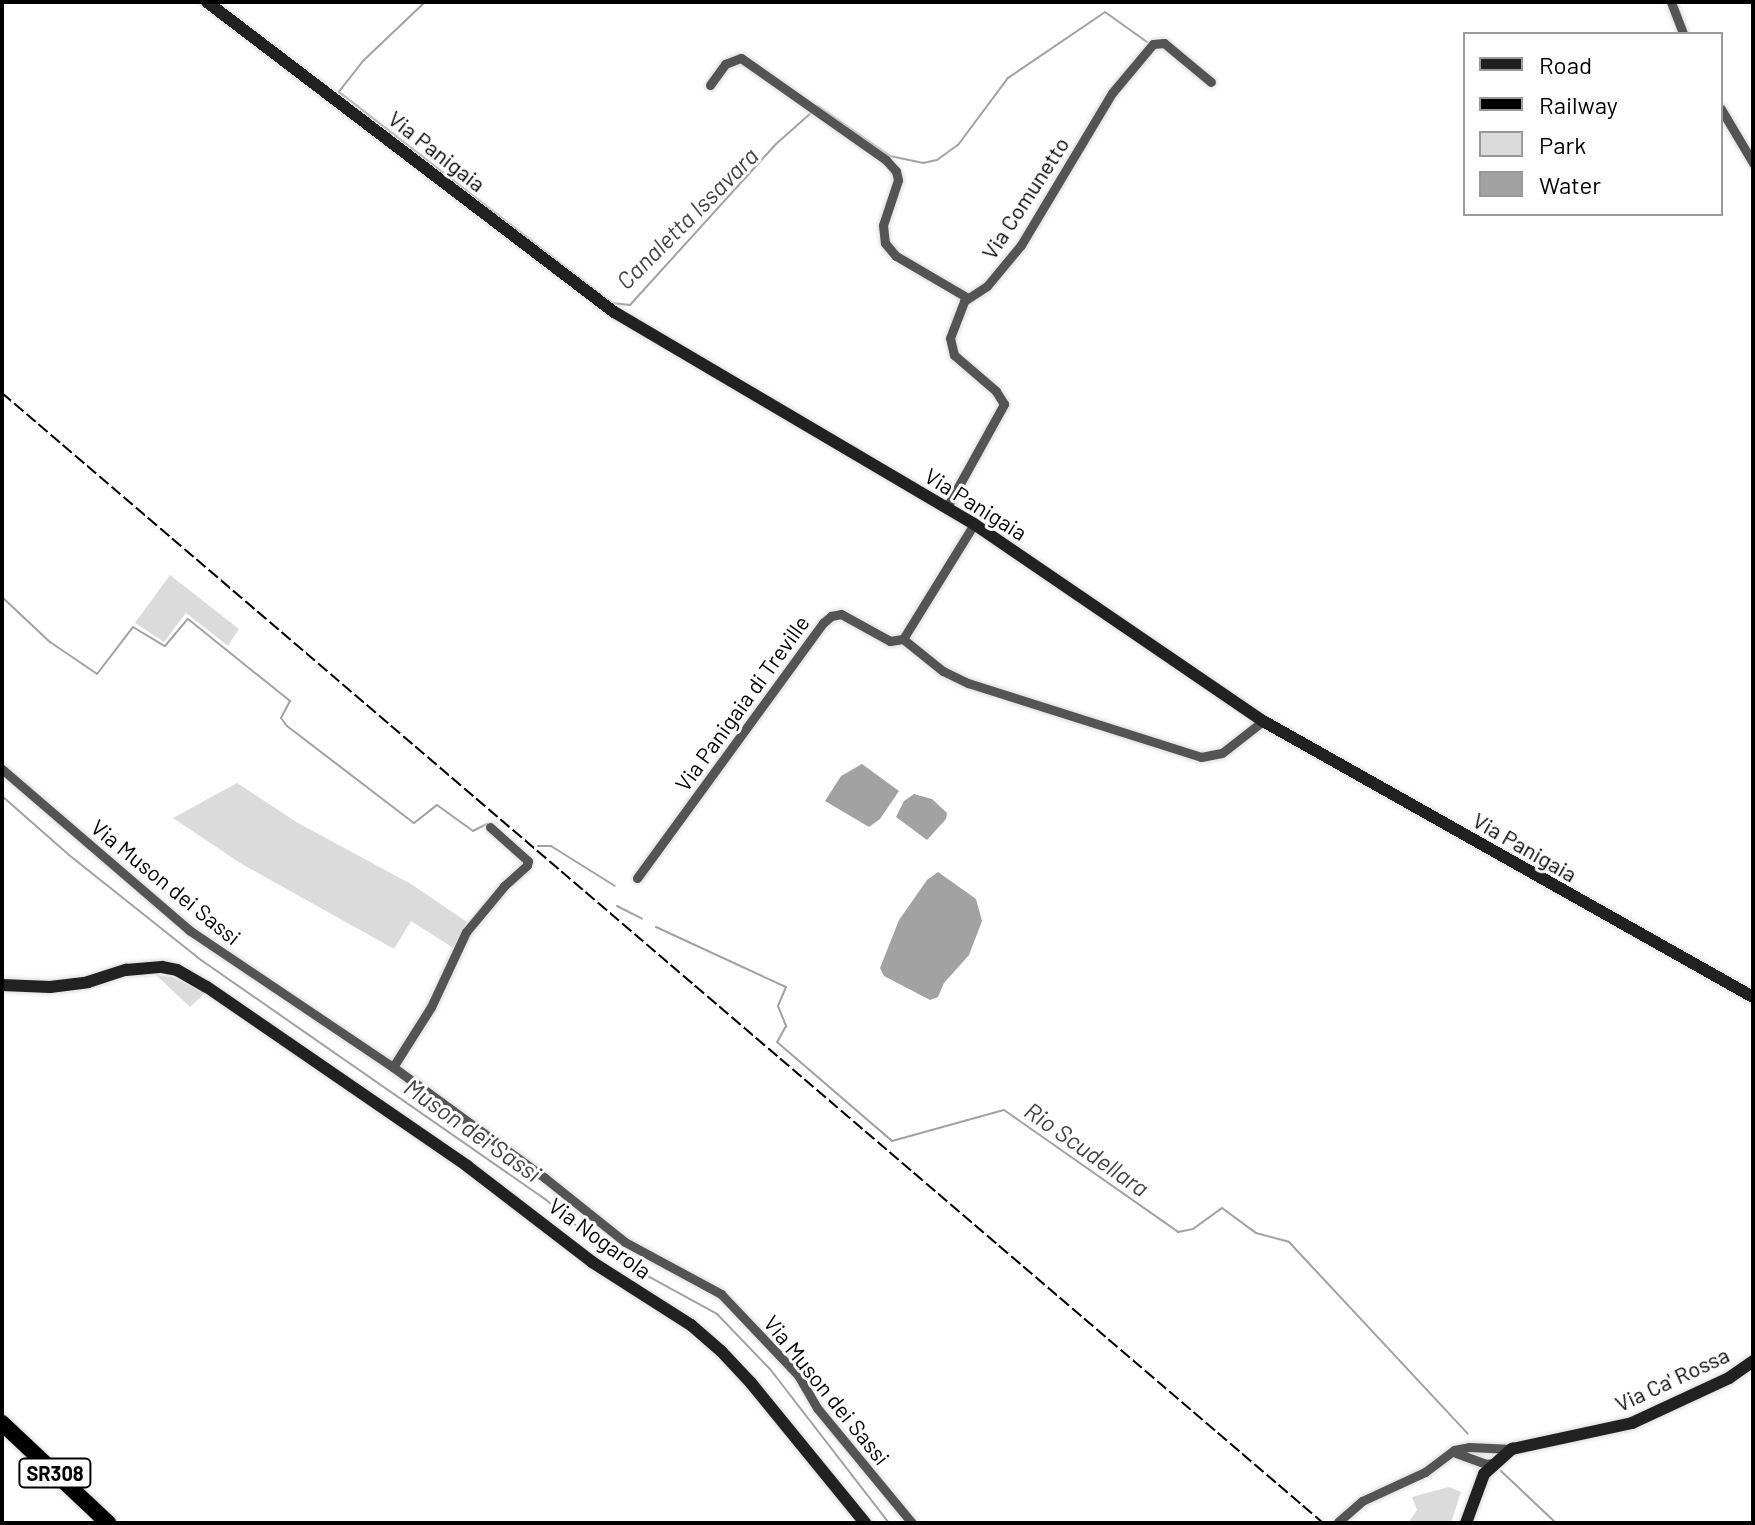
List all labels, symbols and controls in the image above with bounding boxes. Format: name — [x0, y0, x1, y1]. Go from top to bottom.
legend — [1463, 32, 1723, 216]
text: Road — [1539, 50, 1592, 79]
text: Railway — [1539, 90, 1618, 119]
street label: Via Panigaia — [383, 105, 491, 197]
text: Park — [1539, 130, 1586, 159]
street label: Via Comunetto — [976, 132, 1074, 264]
water label: Canaletta Issavara — [610, 141, 764, 295]
text: Water — [1539, 170, 1601, 199]
street label: Via Panigaia — [920, 462, 1032, 546]
street label: Via Panigaia di Treville — [669, 610, 815, 796]
street label: Via Panigaia — [1468, 807, 1582, 887]
street label: Via Muson dei Sassi — [86, 814, 246, 950]
water label: Muson dei Sassi — [399, 1072, 547, 1188]
water label: Rio Scudellara — [1019, 1096, 1155, 1202]
street label: Via Nogarola — [544, 1192, 656, 1284]
street label: Via Muson dei Sassi — [759, 1310, 895, 1470]
street label: Via Ca' Rossa — [1611, 1341, 1733, 1417]
road number: SR308 — [17, 1457, 93, 1489]

